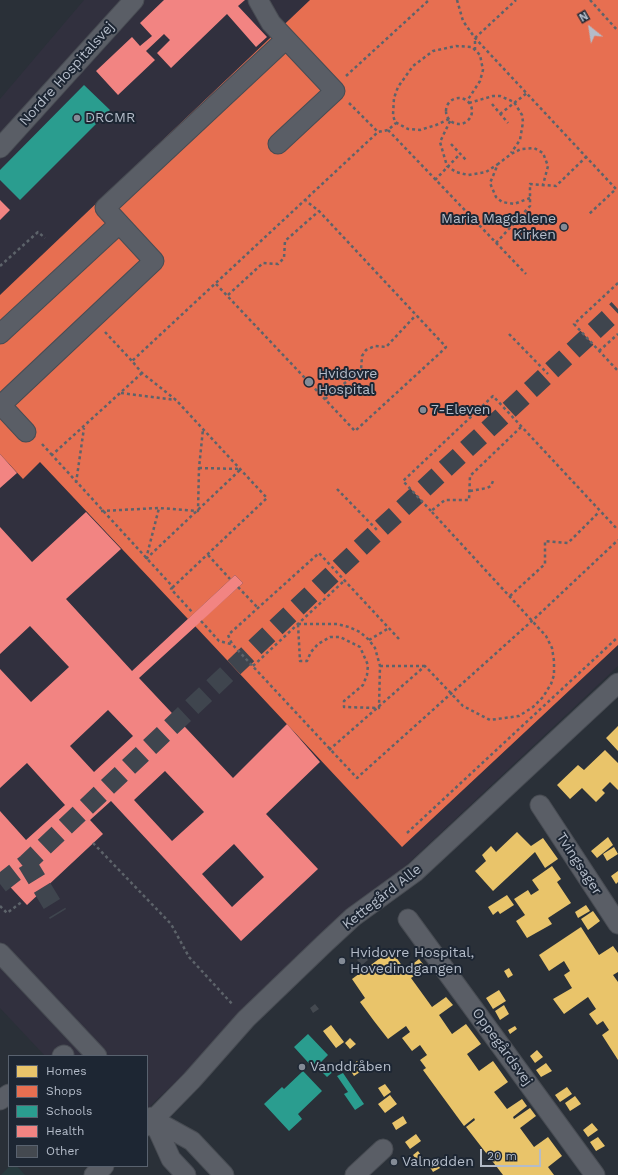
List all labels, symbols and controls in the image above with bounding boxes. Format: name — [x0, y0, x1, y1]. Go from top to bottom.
north arrow — [570, 8, 610, 48]
text: N — [577, 10, 591, 25]
street label: Nordre Hospitalsvej — [16, 19, 118, 129]
place label: DRCMR — [85, 110, 135, 126]
marker: DRCMR — [72, 113, 82, 123]
place label: Maria Magdalene Kirken — [441, 211, 556, 244]
marker: Maria Magdalene Kirken — [559, 222, 569, 232]
place label: Hvidovre Hospital — [318, 366, 377, 398]
marker: Hvidovre Hospital — [303, 376, 315, 388]
place label: 7-Eleven — [431, 402, 490, 418]
marker: 7-Eleven — [418, 405, 428, 415]
street label: Tvingsager — [553, 830, 605, 898]
street label: Kettegård Alle — [339, 861, 425, 933]
place label: Hvidovre Hospital, Hovedindgangen — [350, 945, 474, 978]
marker: Hvidovre Hospital, Hovedindgangen — [337, 956, 347, 966]
street label: Oppegårdsvej — [468, 1005, 536, 1089]
legend — [8, 1055, 148, 1167]
place label: Vanddråben — [310, 1059, 391, 1075]
marker: Vanddråben — [297, 1062, 307, 1072]
text: Homes — [46, 1064, 87, 1078]
text: Shops — [46, 1084, 82, 1098]
text: Schools — [46, 1104, 92, 1118]
text: Health — [46, 1124, 84, 1138]
scale bar — [482, 1141, 543, 1167]
text: Other — [46, 1144, 79, 1158]
text: 20 m — [487, 1149, 517, 1163]
place label: Valnødden — [402, 1154, 474, 1170]
marker: Valnødden — [389, 1157, 399, 1167]

